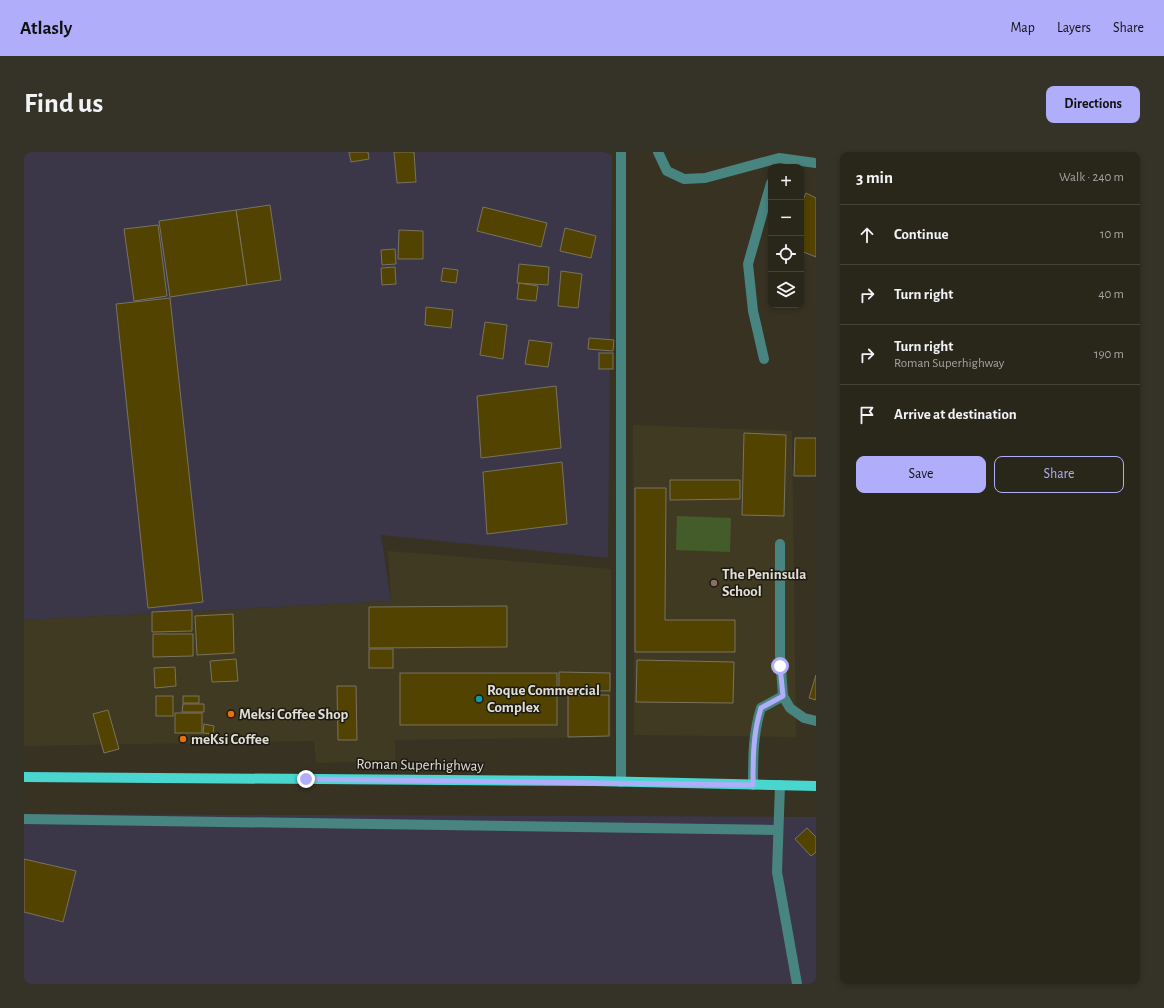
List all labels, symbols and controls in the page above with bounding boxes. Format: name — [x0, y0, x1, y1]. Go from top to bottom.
text: Atlasly — [20, 19, 72, 38]
text: Map — [1010, 21, 1035, 35]
text: Layers — [1057, 21, 1091, 35]
text: Share — [1113, 21, 1144, 35]
button: Directions — [1046, 86, 1140, 123]
text: Find us — [24, 90, 103, 118]
map controls — [768, 164, 804, 308]
button: + — [768, 164, 804, 200]
text: 3 min — [856, 169, 893, 186]
text: Walk · 240 m — [1059, 171, 1124, 184]
button: − — [768, 200, 804, 236]
icon: ahead — [856, 224, 878, 246]
text: Continue — [894, 227, 949, 242]
text: 10 m — [1100, 228, 1124, 241]
button: locate — [768, 236, 804, 272]
button: layers — [768, 272, 804, 308]
icon: right — [856, 284, 878, 306]
text: Turn right — [894, 287, 953, 302]
text: 40 m — [1098, 288, 1124, 301]
text: Turn right — [894, 339, 953, 354]
icon: right — [856, 344, 878, 366]
text: 190 m — [1094, 348, 1124, 361]
text: Roman Superhighway — [894, 357, 1004, 370]
icon: arrive — [856, 404, 878, 426]
text: Arrive at destination — [894, 407, 1017, 422]
button: Save — [856, 456, 986, 493]
button: Share — [994, 456, 1124, 493]
place label: The Peninsula School — [722, 567, 806, 599]
marker: The Peninsula School — [709, 578, 719, 588]
route start — [771, 657, 789, 675]
place label: Roque Commercial Complex — [487, 683, 600, 715]
marker: Roque Commercial Complex — [474, 694, 484, 704]
place label: Meksi Coffee Shop — [239, 707, 349, 722]
marker: Meksi Coffee Shop — [226, 709, 236, 719]
place label: meKsi Coffee — [191, 732, 269, 747]
marker: meKsi Coffee — [178, 734, 188, 744]
street label: Roman Superhighway — [356, 756, 484, 774]
route end — [297, 770, 315, 788]

